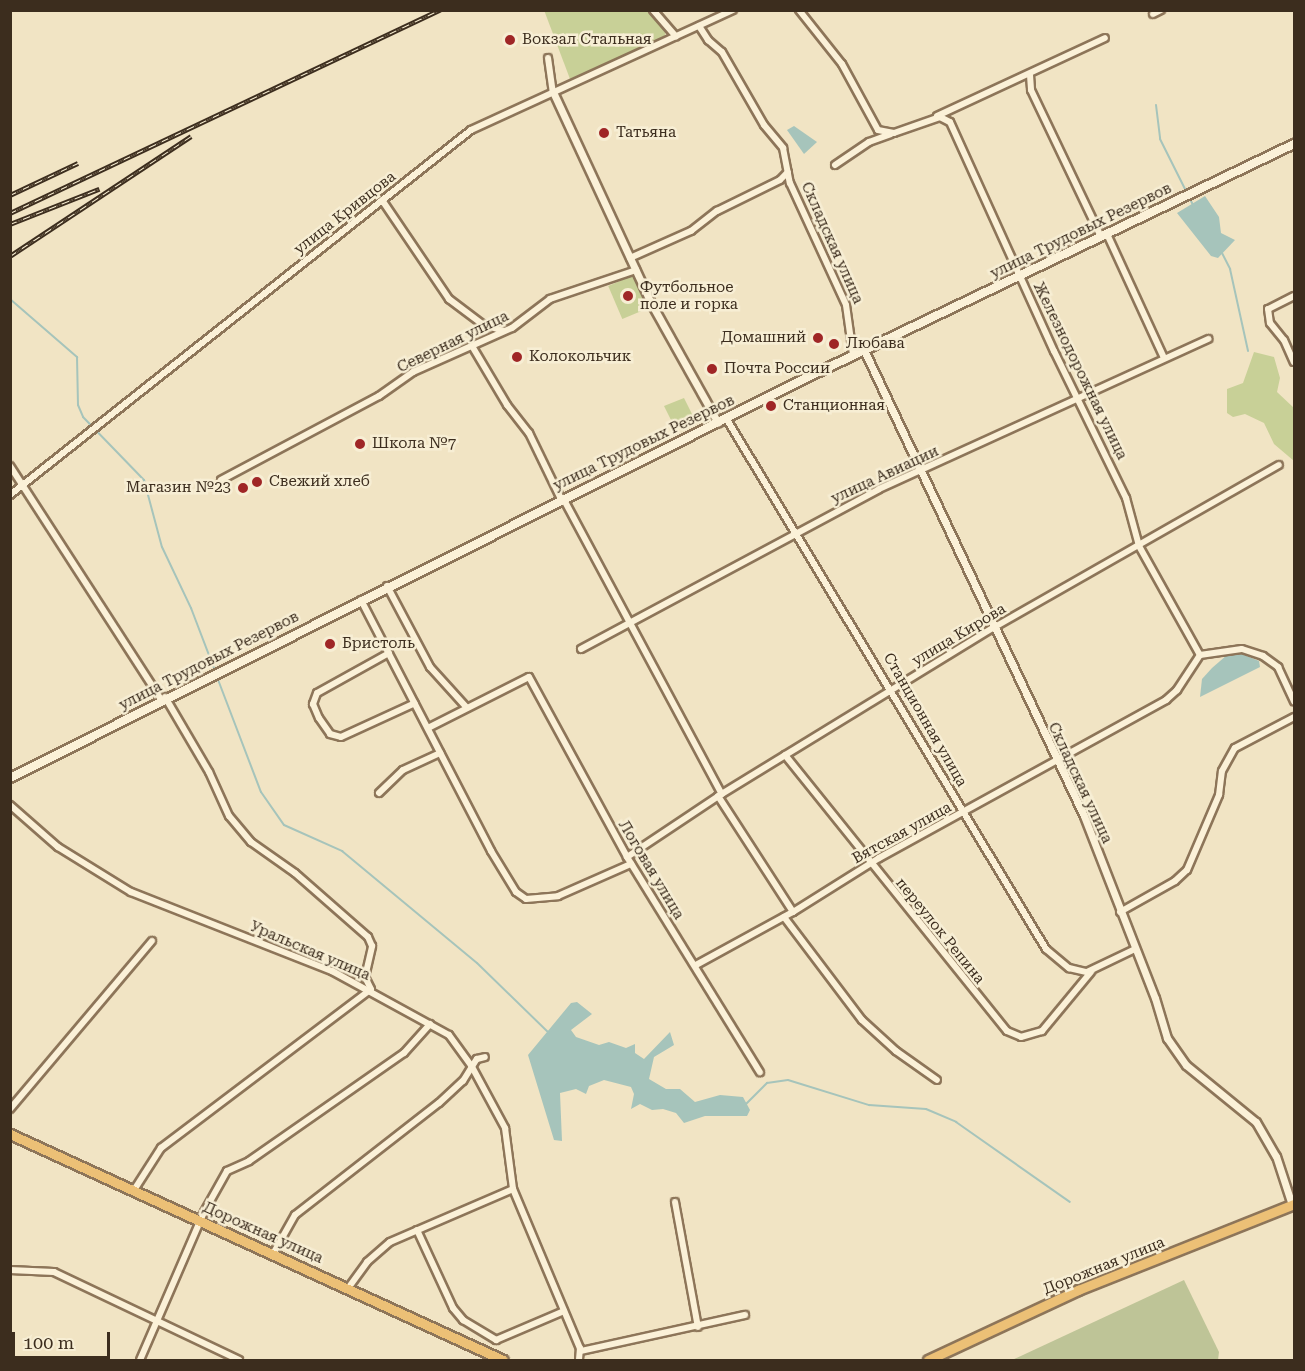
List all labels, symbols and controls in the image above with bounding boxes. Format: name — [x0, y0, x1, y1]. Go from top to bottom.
place label: Вокзал Стальная — [522, 31, 652, 49]
marker: Вокзал Стальная — [503, 33, 517, 47]
place label: Татьяна — [616, 124, 676, 142]
marker: Татьяна — [597, 126, 611, 140]
street label: улица Кривцова — [290, 168, 400, 258]
street label: Складская улица — [797, 179, 867, 307]
street label: улица Трудовых Резервов — [987, 179, 1175, 283]
place label: Футбольное поле и горка — [640, 278, 738, 313]
street label: Железнодорожная улица — [1029, 279, 1131, 463]
marker: Футбольное поле и горка — [621, 289, 635, 303]
street label: Северная улица — [394, 307, 512, 377]
place label: Домашний — [721, 329, 806, 347]
marker: Домашний — [811, 331, 825, 345]
place label: Любава — [846, 335, 905, 353]
marker: Любава — [827, 337, 841, 351]
place label: Колокольчик — [529, 348, 631, 366]
marker: Колокольчик — [510, 350, 524, 364]
place label: Почта России — [724, 360, 830, 378]
marker: Почта России — [705, 362, 719, 376]
street label: улица Трудовых Резервов — [550, 391, 738, 495]
place label: Станционная — [783, 397, 885, 415]
marker: Станционная — [764, 399, 778, 413]
place label: Школа №7 — [372, 435, 456, 453]
marker: Школа №7 — [353, 437, 367, 451]
street label: улица Авиации — [828, 442, 942, 508]
place label: Свежий хлеб — [269, 473, 370, 491]
marker: Свежий хлеб — [250, 475, 264, 489]
place label: Магазин №23 — [126, 479, 231, 497]
marker: Магазин №23 — [236, 481, 250, 495]
street label: улица Кирова — [909, 600, 1009, 670]
street label: улица Трудовых Резервов — [116, 608, 302, 714]
place label: Бристоль — [342, 635, 415, 653]
marker: Бристоль — [323, 637, 337, 651]
street label: Станционная улица — [879, 650, 971, 790]
street label: Складская улица — [1044, 720, 1116, 846]
street label: Вятская улица — [849, 798, 955, 868]
street label: Логовая улица — [614, 817, 688, 923]
street label: переулок Репина — [892, 874, 988, 988]
street label: Уральская улица — [247, 918, 373, 984]
street label: Дорожная улица — [200, 1198, 326, 1268]
street label: Дорожная улица — [1041, 1233, 1167, 1299]
scale bar — [15, 1320, 112, 1358]
text: 100 m — [23, 1332, 74, 1353]

